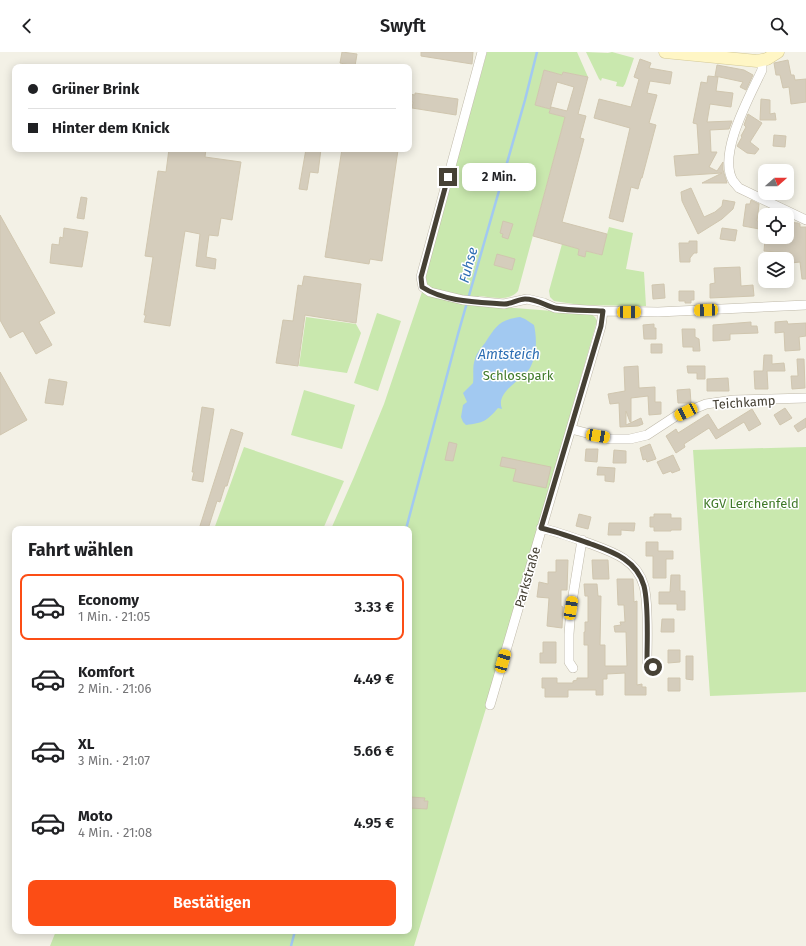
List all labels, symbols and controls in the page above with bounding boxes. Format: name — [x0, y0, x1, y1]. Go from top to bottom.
icon: back — [16, 15, 38, 37]
text: Swyft — [380, 15, 426, 37]
icon: search — [768, 15, 790, 37]
text: Grüner Brink — [52, 80, 139, 98]
text: Hinter dem Knick — [52, 119, 170, 137]
callout: 2 Min. — [462, 163, 536, 191]
north arrow — [758, 164, 794, 200]
map controls — [758, 164, 794, 288]
route end — [439, 168, 457, 186]
text: 2 Min. — [482, 169, 516, 184]
button: locate — [758, 208, 794, 244]
water label: Fuhse — [456, 245, 481, 285]
button: layers — [758, 252, 794, 288]
car — [694, 304, 718, 316]
car — [617, 306, 641, 318]
water label: Amtsteich — [477, 346, 540, 363]
park label: Schlosspark — [483, 368, 554, 383]
street label: Teichkamp — [712, 393, 776, 412]
car — [673, 401, 699, 423]
car — [585, 428, 611, 444]
park label: KGV Lerchenfeld — [703, 496, 799, 511]
text: Fahrt wählen — [28, 539, 133, 561]
street label: Parkstraße — [512, 545, 543, 609]
icon: car — [30, 589, 66, 625]
text: Economy — [78, 591, 139, 609]
car — [563, 595, 579, 621]
text: 3.33 € — [355, 598, 394, 616]
text: 1 Min. · 21:05 — [78, 609, 150, 624]
car — [494, 648, 512, 674]
route start — [644, 658, 662, 676]
icon: car — [30, 661, 66, 697]
text: Komfort — [78, 663, 134, 681]
text: 4.49 € — [354, 670, 394, 688]
text: 2 Min. · 21:06 — [78, 681, 151, 696]
icon: car — [30, 733, 66, 769]
text: XL — [78, 735, 94, 753]
text: 5.66 € — [353, 742, 394, 760]
text: 3 Min. · 21:07 — [78, 753, 150, 768]
icon: car — [30, 805, 66, 841]
text: Moto — [78, 807, 113, 825]
text: 4.95 € — [354, 814, 394, 832]
text: 4 Min. · 21:08 — [78, 825, 152, 840]
button: Bestätigen — [28, 880, 396, 926]

